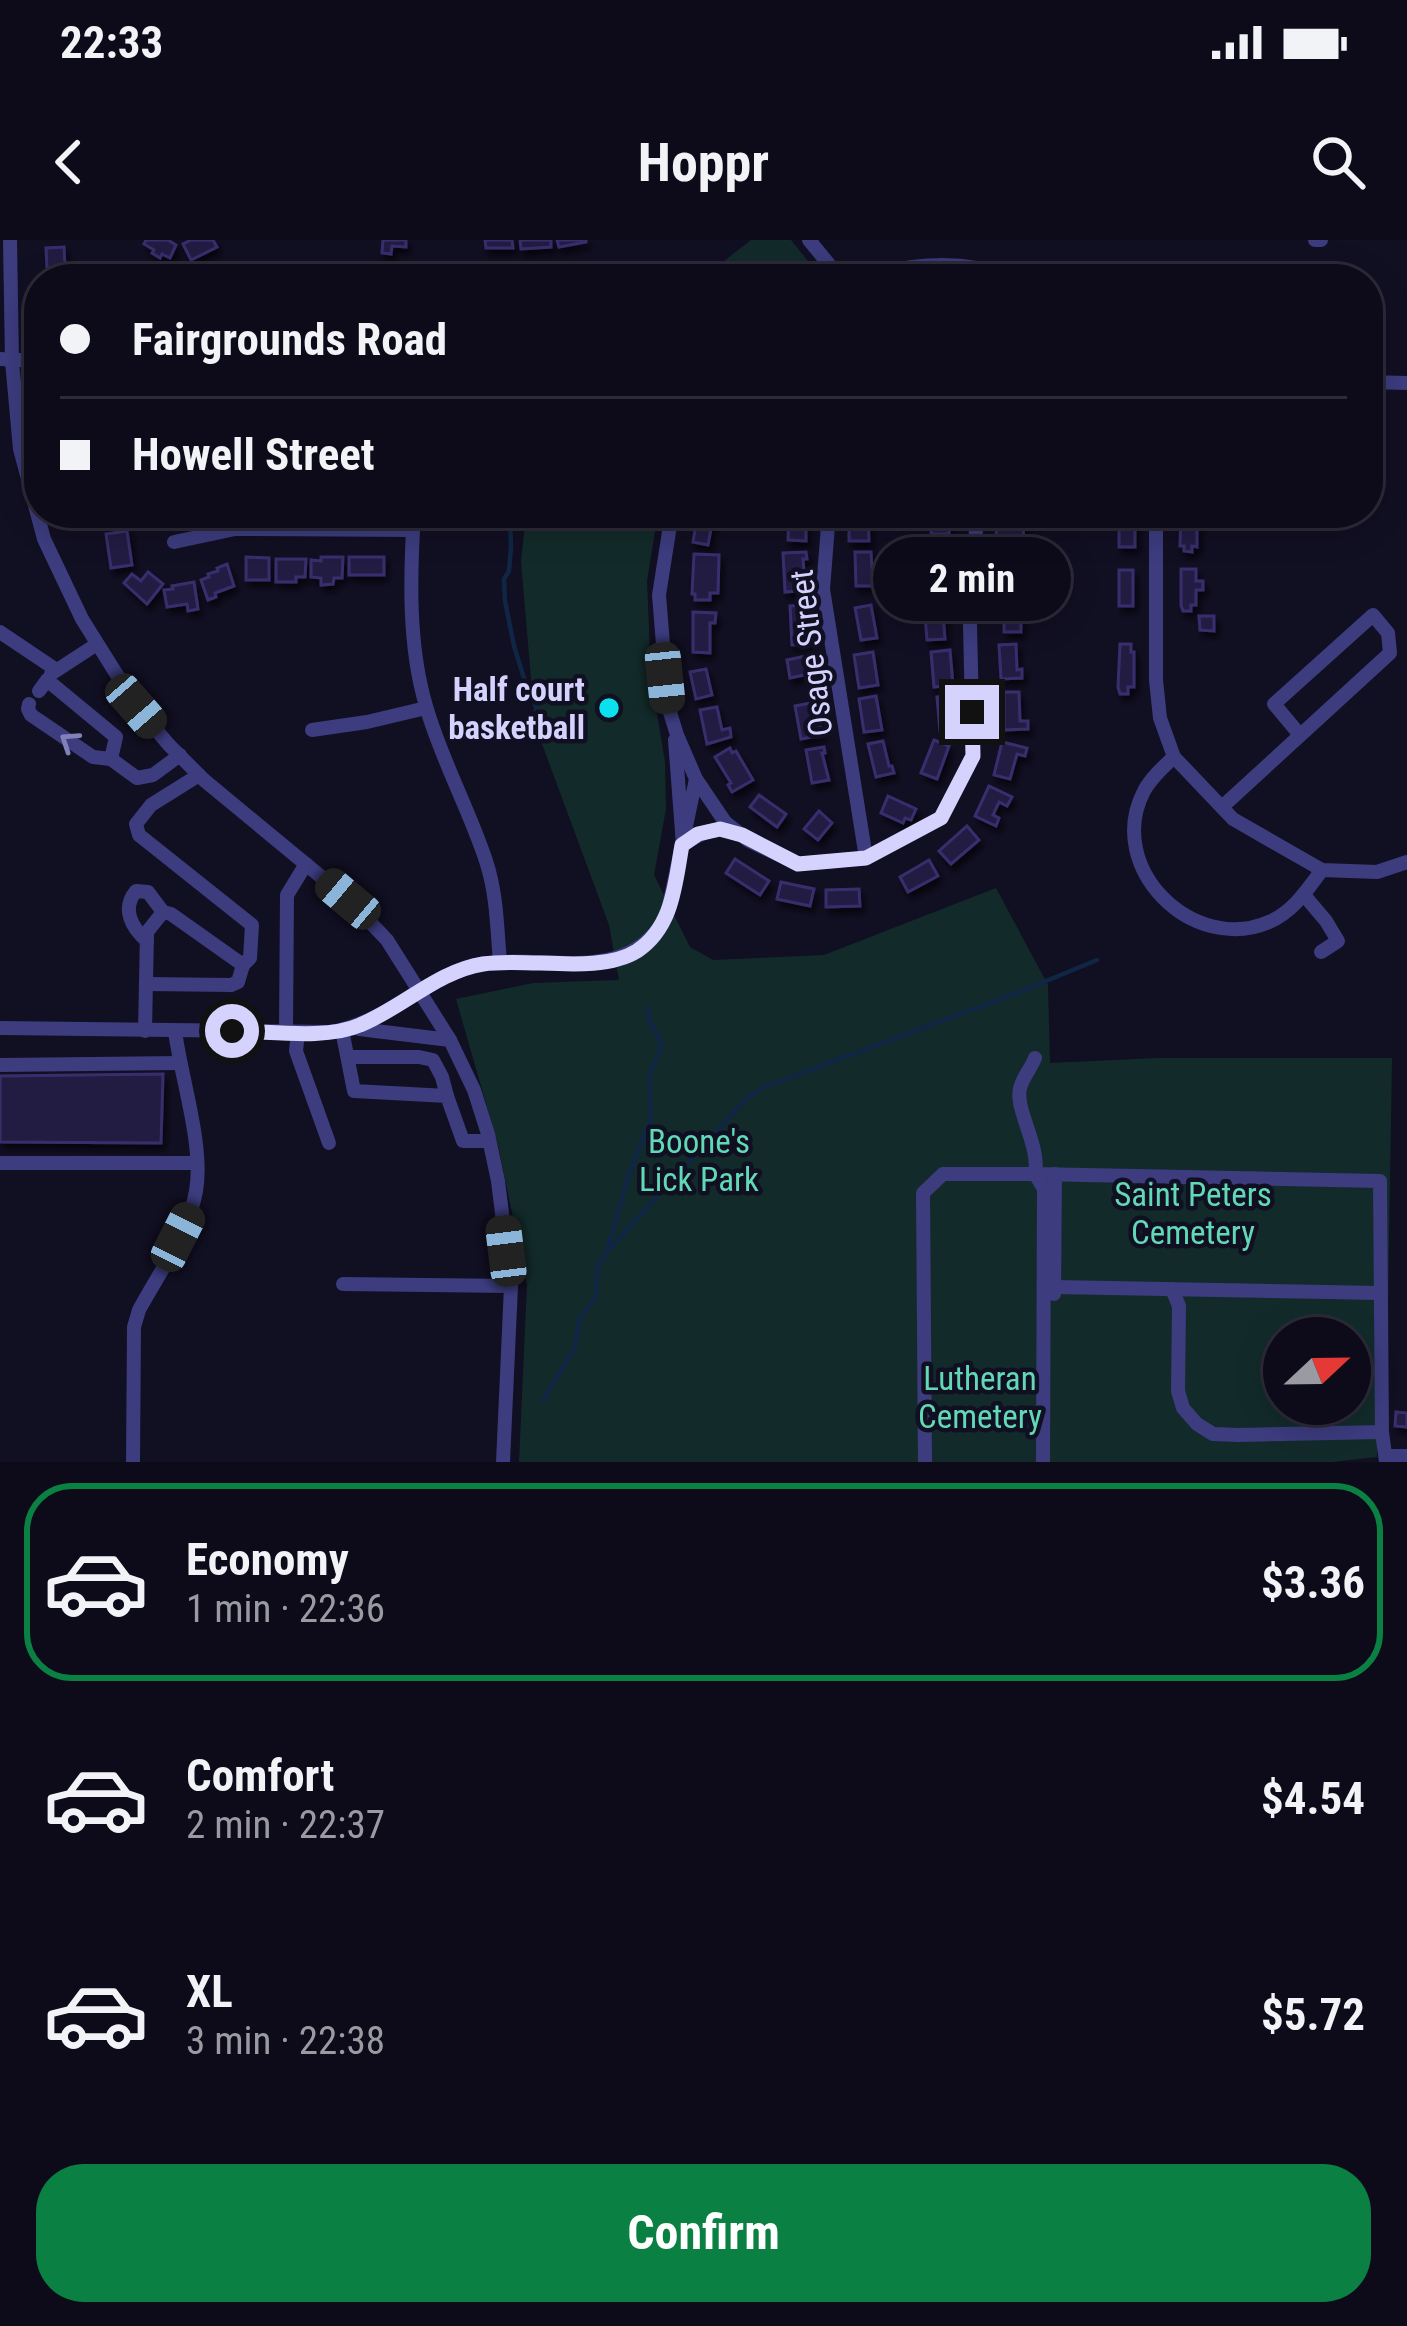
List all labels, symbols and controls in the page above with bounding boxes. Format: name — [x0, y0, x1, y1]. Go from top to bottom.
text: 22:33 — [60, 16, 163, 69]
icon: back — [36, 129, 102, 195]
icon: search — [1305, 129, 1371, 195]
text: Hoppr — [638, 131, 769, 194]
text: Fairgrounds Road — [132, 313, 447, 366]
text: Howell Street — [132, 428, 375, 481]
callout: 2 min — [873, 538, 1071, 622]
text: 2 min — [929, 556, 1015, 602]
street label: Osage Street — [781, 568, 841, 738]
car — [643, 640, 687, 716]
car — [99, 667, 173, 745]
place label: Half court basketball — [448, 670, 585, 747]
route end — [945, 685, 999, 739]
marker: Half court basketball — [596, 695, 622, 721]
one-way arrow — [61, 733, 83, 755]
car — [309, 862, 387, 936]
route start — [205, 1004, 259, 1058]
park label: Boone's Lick Park — [639, 1122, 759, 1199]
park label: Saint Peters Cemetery — [1114, 1175, 1272, 1252]
car — [146, 1197, 210, 1277]
car — [484, 1213, 528, 1289]
north arrow — [1263, 1317, 1371, 1425]
map controls — [1263, 1317, 1371, 1425]
park label: Lutheran Cemetery — [918, 1359, 1042, 1436]
icon: car — [42, 1528, 150, 1636]
text: Economy — [186, 1533, 349, 1586]
text: $3.36 — [1261, 1556, 1365, 1609]
text: 1 min · 22:36 — [186, 1586, 385, 1632]
icon: car — [42, 1744, 150, 1852]
text: Comfort — [186, 1749, 334, 1802]
text: $4.54 — [1261, 1772, 1365, 1825]
text: 2 min · 22:37 — [186, 1802, 385, 1848]
icon: car — [42, 1960, 150, 2068]
text: XL — [186, 1965, 233, 2018]
text: $5.72 — [1261, 1988, 1365, 2041]
text: 3 min · 22:38 — [186, 2018, 385, 2064]
button: Confirm — [36, 2164, 1371, 2302]

